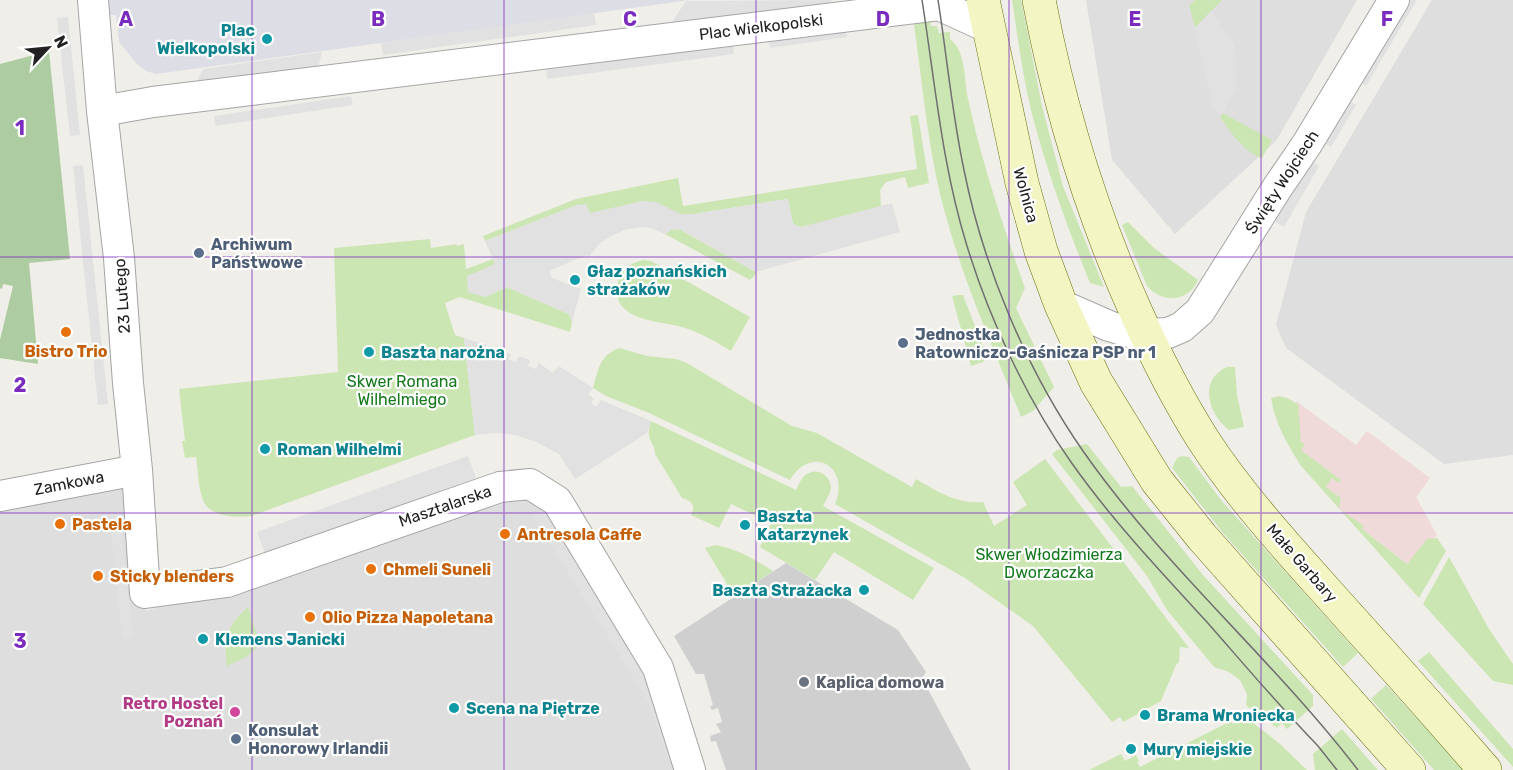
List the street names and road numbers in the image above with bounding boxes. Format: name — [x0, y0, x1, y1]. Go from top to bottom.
street label: Plac Wielkopolski — [698, 10, 824, 44]
street label: Święty Wojciech — [1241, 126, 1323, 238]
street label: Wolnica — [1009, 165, 1043, 225]
street label: 23 Lutego — [110, 258, 134, 334]
street label: Zamkowa — [32, 467, 106, 499]
street label: Masztalarska — [396, 481, 494, 531]
street label: Małe Garbary — [1263, 520, 1341, 606]

